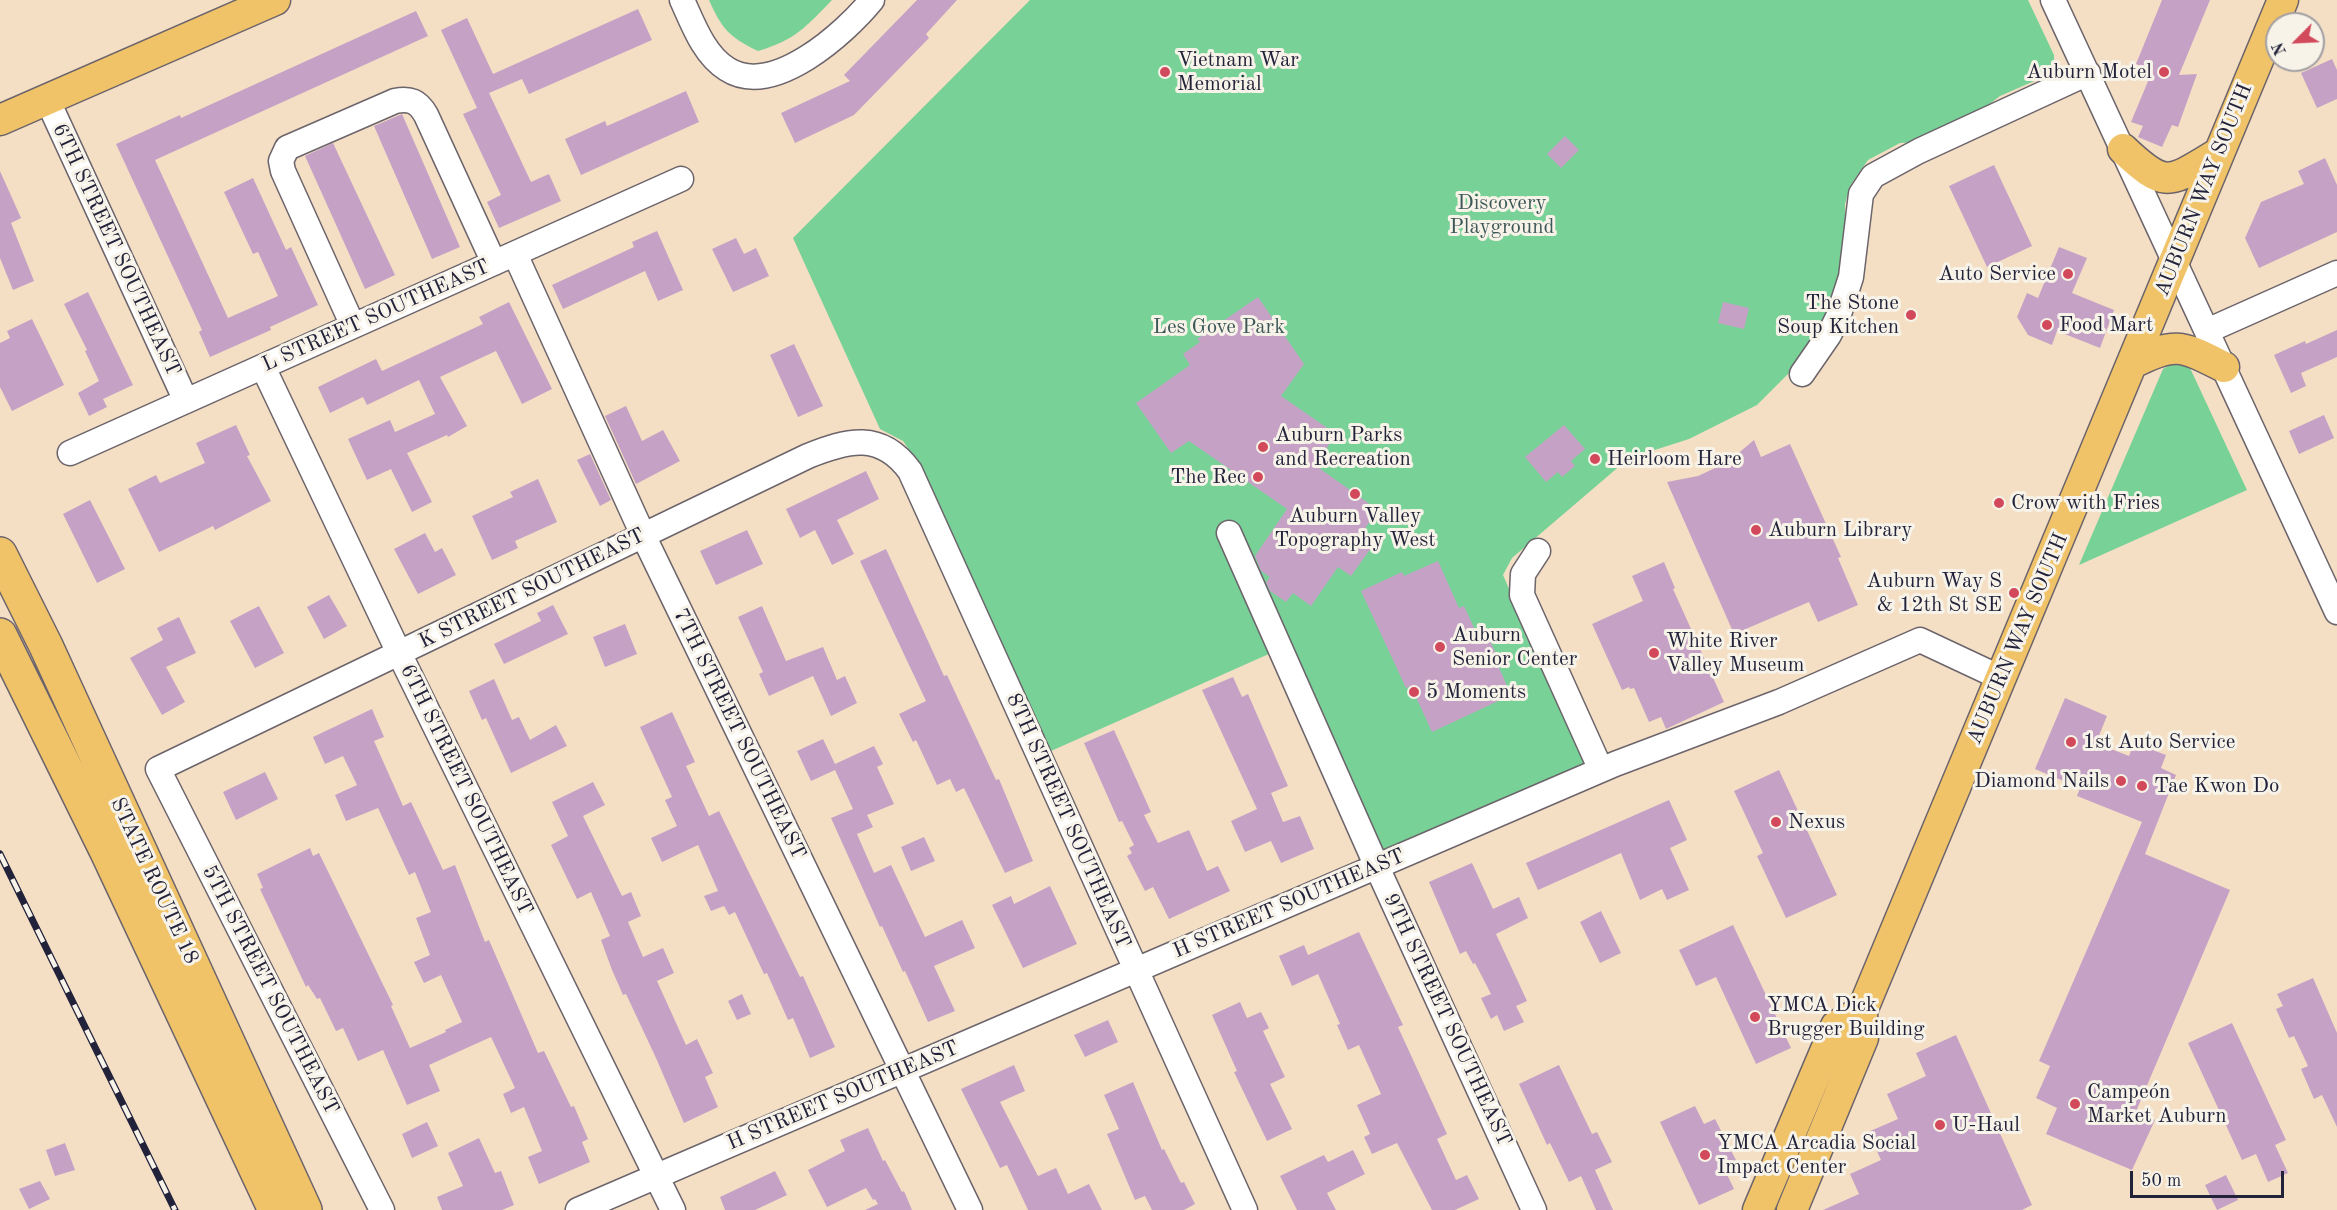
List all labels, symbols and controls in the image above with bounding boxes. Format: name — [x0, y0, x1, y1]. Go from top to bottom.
north arrow — [2265, 12, 2325, 72]
text: N — [2271, 40, 2290, 57]
place label: Vietnam War Memorial — [1177, 47, 1299, 97]
place label: Auburn Motel — [2026, 59, 2152, 85]
marker: Vietnam War Memorial — [1158, 65, 1172, 79]
marker: Auburn Motel — [2157, 65, 2171, 79]
street label: AUBURN WAY SOUTH — [2150, 80, 2258, 300]
street label: 6TH STREET SOUTHEAST — [46, 120, 186, 380]
park label: Discovery Playground — [1450, 190, 1554, 240]
street label: L STREET SOUTHEAST — [258, 254, 494, 378]
place label: Auto Service — [1938, 261, 2056, 287]
marker: Auto Service — [2061, 267, 2075, 281]
place label: The Stone Soup Kitchen — [1777, 290, 1899, 340]
marker: The Stone Soup Kitchen — [1904, 308, 1918, 322]
place label: Food Mart — [2059, 312, 2153, 338]
park label: Les Gove Park — [1153, 314, 1285, 340]
marker: Food Mart — [2040, 318, 2054, 332]
place label: Auburn Parks and Recreation — [1275, 422, 1411, 472]
marker: Auburn Parks and Recreation — [1256, 440, 1270, 454]
place label: Heirloom Hare — [1607, 446, 1742, 472]
marker: Heirloom Hare — [1588, 452, 1602, 466]
place label: The Rec — [1170, 464, 1246, 490]
marker: The Rec — [1251, 470, 1265, 484]
marker: Auburn Valley Topography West — [1348, 487, 1362, 501]
place label: Crow with Fries — [2011, 490, 2160, 516]
marker: Crow with Fries — [1992, 496, 2006, 510]
place label: Auburn Valley Topography West — [1274, 503, 1436, 553]
place label: Auburn Library — [1768, 517, 1912, 543]
street label: K STREET SOUTHEAST — [415, 523, 649, 655]
marker: Auburn Library — [1749, 523, 1763, 537]
street label: AUBURN WAY SOUTH — [1962, 529, 2074, 749]
place label: Auburn Way S & 12th St SE — [1866, 568, 2002, 618]
marker: Auburn Way S & 12th St SE — [2007, 586, 2021, 600]
street label: 7TH STREET SOUTHEAST — [667, 604, 811, 864]
place label: Auburn Senior Center — [1452, 622, 1577, 672]
place label: White River Valley Museum — [1666, 628, 1804, 678]
marker: Auburn Senior Center — [1433, 640, 1447, 654]
marker: White River Valley Museum — [1647, 646, 1661, 660]
street label: 6TH STREET SOUTHEAST — [394, 660, 538, 920]
place label: 5 Moments — [1426, 679, 1526, 705]
marker: 5 Moments — [1407, 685, 1421, 699]
street label: 8TH STREET SOUTHEAST — [1000, 690, 1136, 952]
place label: 1st Auto Service — [2083, 729, 2235, 755]
marker: 1st Auto Service — [2064, 735, 2078, 749]
place label: Diamond Nails — [1974, 768, 2109, 794]
place label: Tae Kwon Do — [2154, 773, 2279, 799]
marker: Diamond Nails — [2114, 774, 2128, 788]
marker: Tae Kwon Do — [2135, 779, 2149, 793]
street label: STATE ROUTE 18 — [104, 794, 204, 968]
place label: Nexus — [1788, 809, 1845, 835]
marker: Nexus — [1769, 815, 1783, 829]
street label: H STREET SOUTHEAST — [1170, 844, 1408, 964]
street label: 5TH STREET SOUTHEAST — [196, 861, 344, 1119]
street label: 9TH STREET SOUTHEAST — [1377, 890, 1517, 1150]
place label: YMCA Dick Brugger Building — [1767, 992, 1924, 1042]
marker: YMCA Dick Brugger Building — [1748, 1010, 1762, 1024]
street label: H STREET SOUTHEAST — [724, 1036, 962, 1156]
place label: Campeón Market Auburn — [2087, 1079, 2227, 1129]
marker: Campeón Market Auburn — [2068, 1097, 2082, 1111]
place label: U-Haul — [1952, 1112, 2020, 1138]
marker: U-Haul — [1933, 1118, 1947, 1132]
place label: YMCA Arcadia Social Impact Center — [1717, 1130, 1916, 1180]
marker: YMCA Arcadia Social Impact Center — [1698, 1148, 1712, 1162]
scale bar — [2133, 1159, 2288, 1197]
text: 50 m — [2141, 1172, 2181, 1190]

